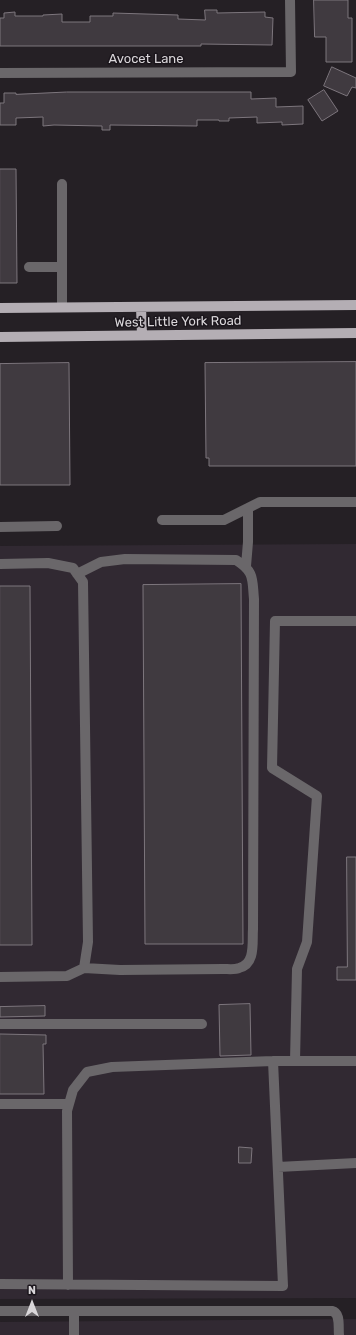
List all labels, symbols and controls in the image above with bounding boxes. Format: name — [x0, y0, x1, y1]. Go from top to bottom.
street label: Avocet Lane — [108, 51, 184, 67]
street label: West Little York Road — [114, 313, 242, 331]
north arrow — [12, 1283, 52, 1323]
text: N — [28, 1284, 36, 1297]

